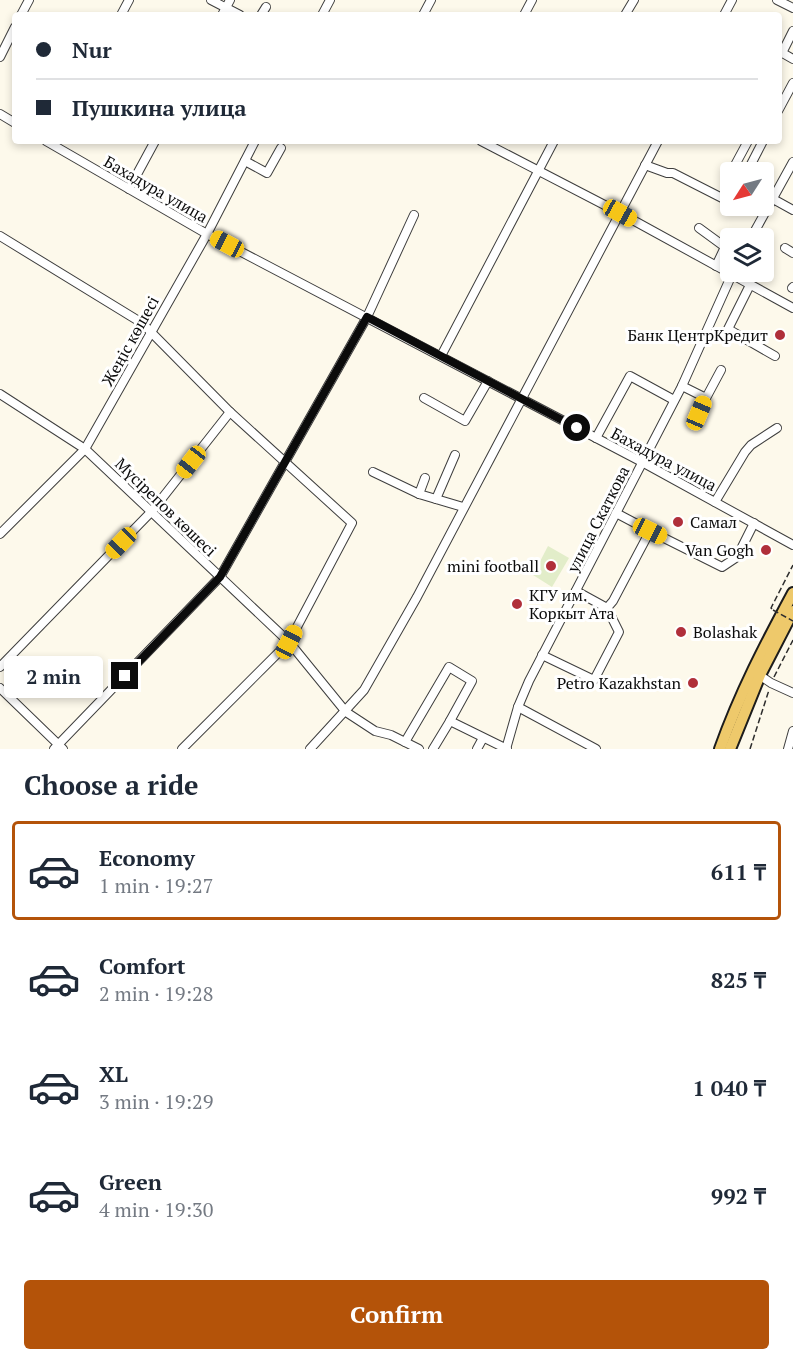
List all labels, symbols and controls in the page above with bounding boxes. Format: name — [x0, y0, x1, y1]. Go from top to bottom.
text: Nur — [72, 35, 112, 64]
text: Пушкина улица — [72, 93, 247, 122]
street label: Бахадура улица — [100, 150, 212, 228]
north arrow — [720, 162, 774, 216]
map controls — [720, 162, 774, 282]
car — [600, 196, 640, 230]
car — [207, 228, 247, 260]
button: layers — [720, 228, 774, 282]
street label: Жеңіс көшесі — [96, 292, 164, 390]
place label: Банк ЦентрКредит — [627, 324, 768, 346]
marker: Банк ЦентрКредит — [773, 328, 787, 342]
car — [684, 393, 714, 433]
route start — [563, 414, 590, 441]
street label: Бахадура улица — [607, 422, 721, 496]
car — [173, 442, 209, 482]
street label: Мүсірепов көшесі — [110, 453, 222, 561]
street label: улица Скаткова — [561, 462, 634, 577]
place label: Самал — [690, 511, 737, 533]
car — [630, 515, 670, 547]
marker: Самал — [671, 515, 685, 529]
car — [102, 524, 140, 562]
place label: Van Gogh — [685, 539, 755, 561]
marker: Van Gogh — [759, 543, 773, 557]
place label: mini football — [447, 555, 539, 577]
marker: mini football — [544, 559, 558, 573]
place label: КГУ им. Коркыт Ата — [529, 584, 615, 624]
marker: КГУ им. Коркыт Ата — [510, 597, 524, 611]
place label: Bolashak — [693, 621, 758, 643]
car — [273, 622, 305, 662]
marker: Bolashak — [674, 625, 688, 639]
callout: 2 min — [5, 655, 104, 697]
route end — [111, 662, 138, 689]
text: 2 min — [26, 663, 81, 690]
place label: Petro Kazakhstan — [557, 672, 681, 694]
marker: Petro Kazakhstan — [686, 676, 700, 690]
text: Choose a ride — [24, 767, 199, 803]
text: Economy — [99, 843, 195, 872]
icon: car — [27, 844, 81, 898]
text: 611 ₸ — [711, 857, 766, 886]
text: 1 min · 19:27 — [99, 872, 213, 899]
text: Comfort — [99, 951, 185, 980]
icon: car — [27, 952, 81, 1006]
text: 825 ₸ — [711, 965, 766, 994]
text: 2 min · 19:28 — [99, 980, 213, 1007]
text: XL — [99, 1059, 128, 1088]
icon: car — [27, 1060, 81, 1114]
text: 1 040 ₸ — [692, 1073, 766, 1102]
text: 3 min · 19:29 — [99, 1088, 213, 1115]
text: Green — [99, 1167, 162, 1196]
icon: car — [27, 1168, 81, 1222]
text: 992 ₸ — [711, 1181, 766, 1210]
text: 4 min · 19:30 — [99, 1196, 213, 1223]
button: Confirm — [24, 1280, 769, 1349]

